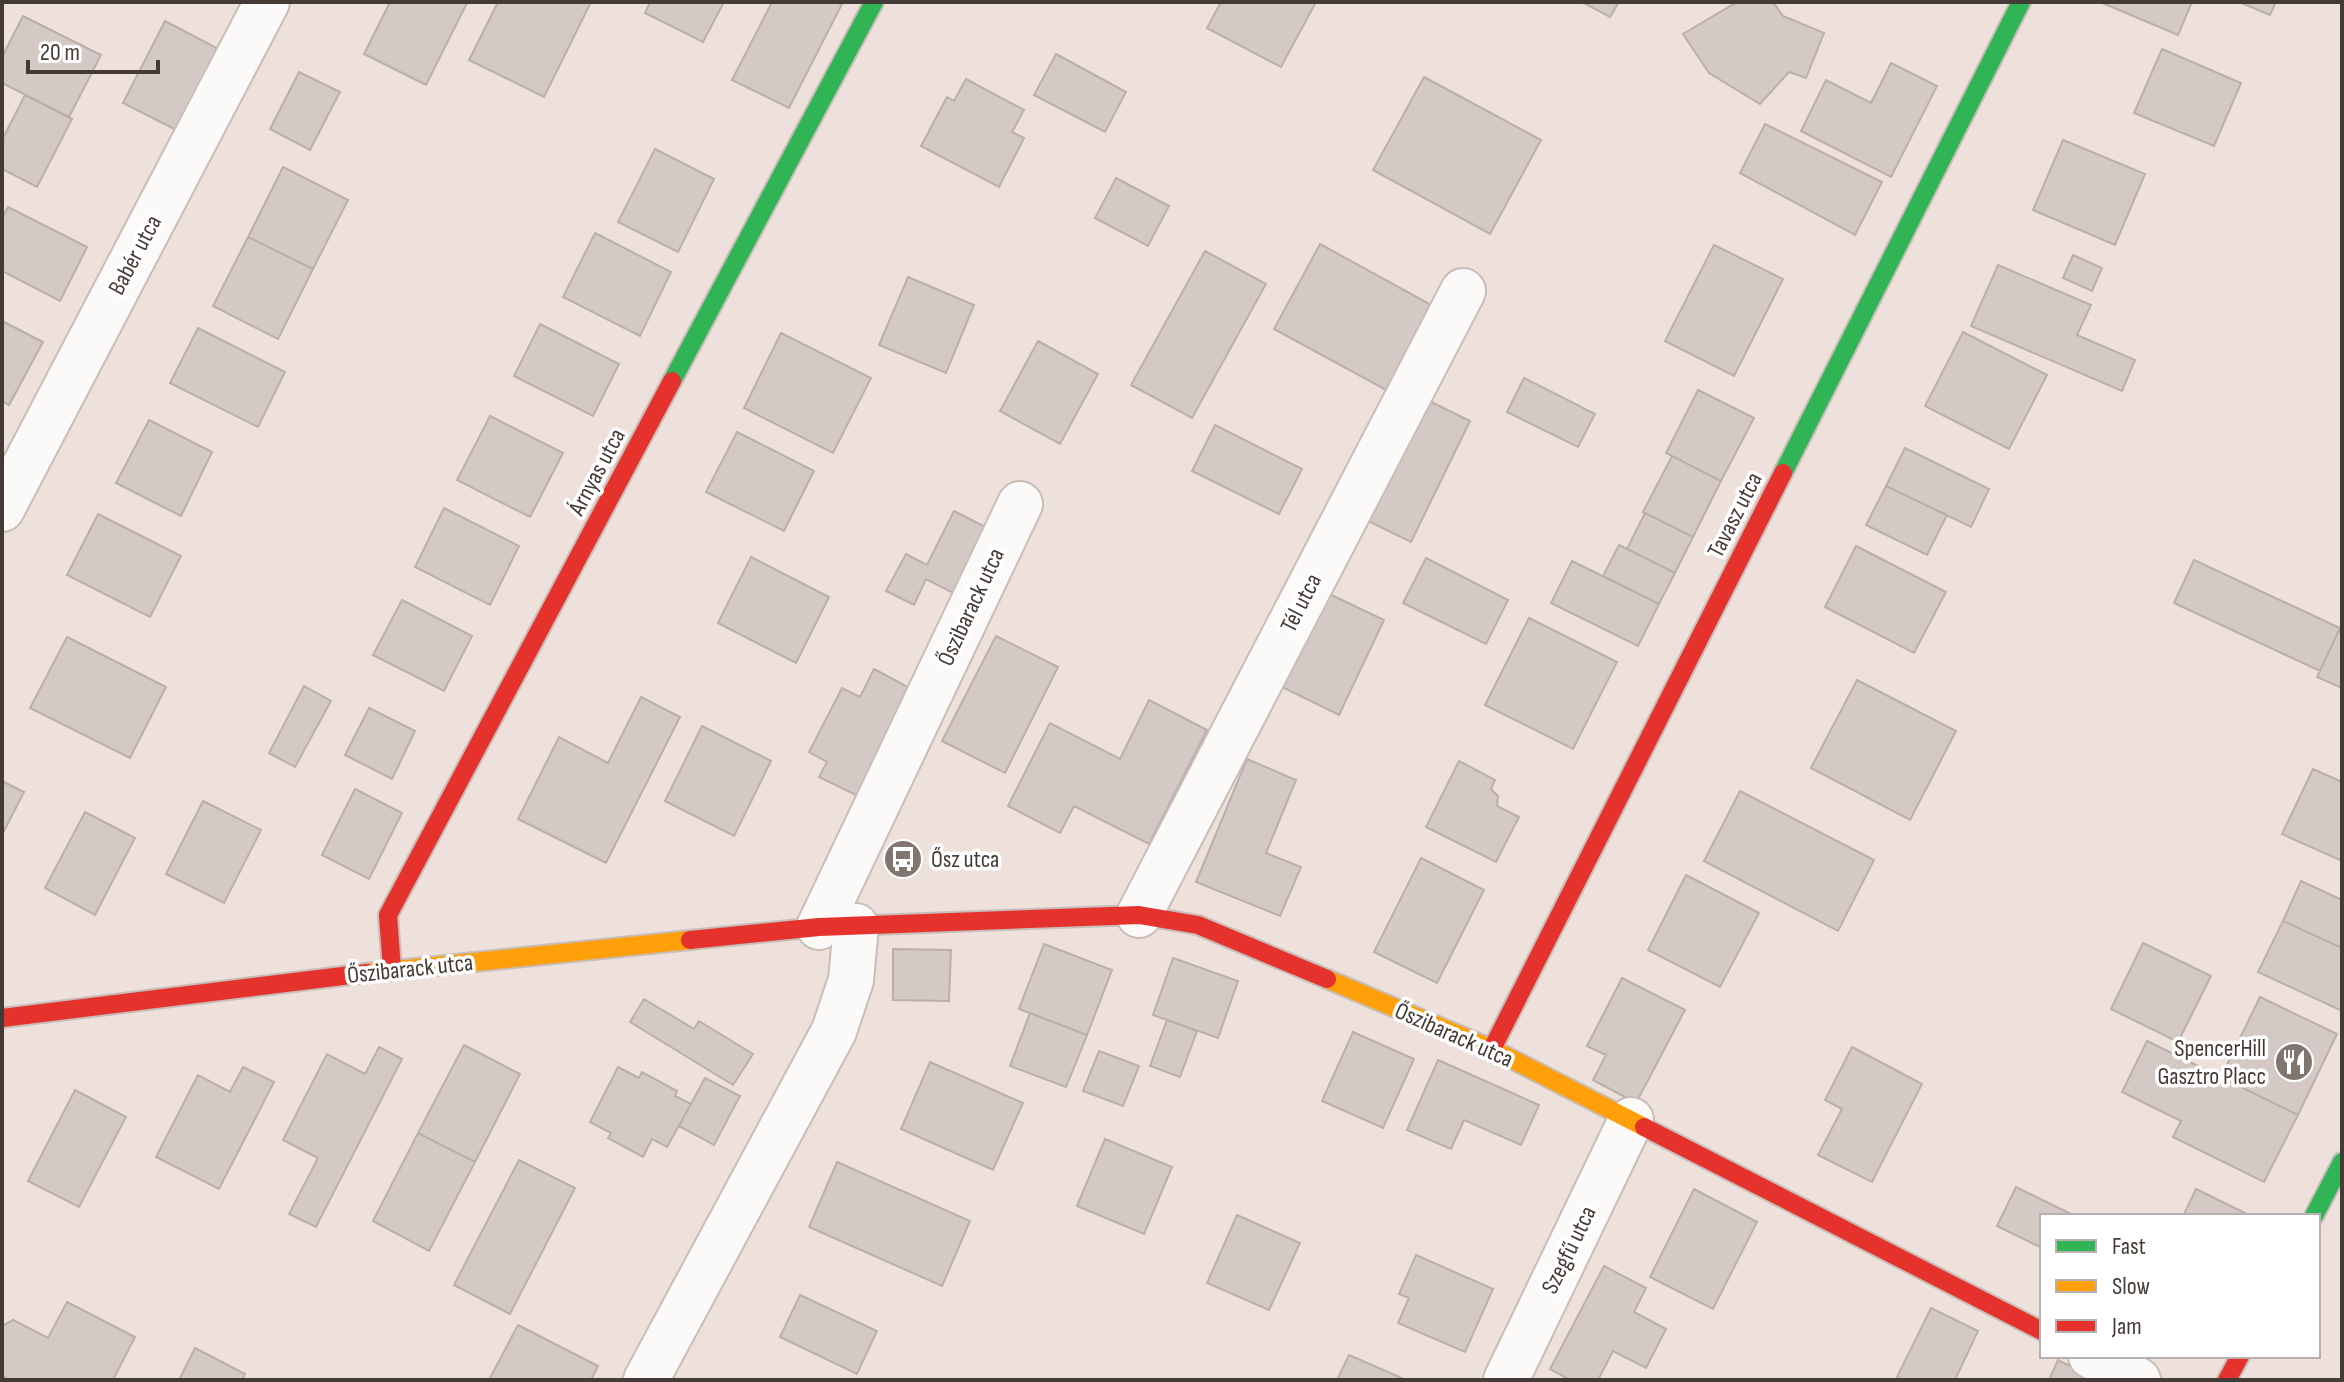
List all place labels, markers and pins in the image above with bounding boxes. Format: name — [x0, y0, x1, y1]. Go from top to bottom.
bus stop icon: Ősz utca — [882, 838, 924, 880]
place label: Ősz utca — [931, 845, 999, 874]
place label: SpencerHill Gasztro Placc — [2157, 1034, 2266, 1091]
restaurant icon: SpencerHill Gasztro Placc — [2273, 1041, 2315, 1083]

